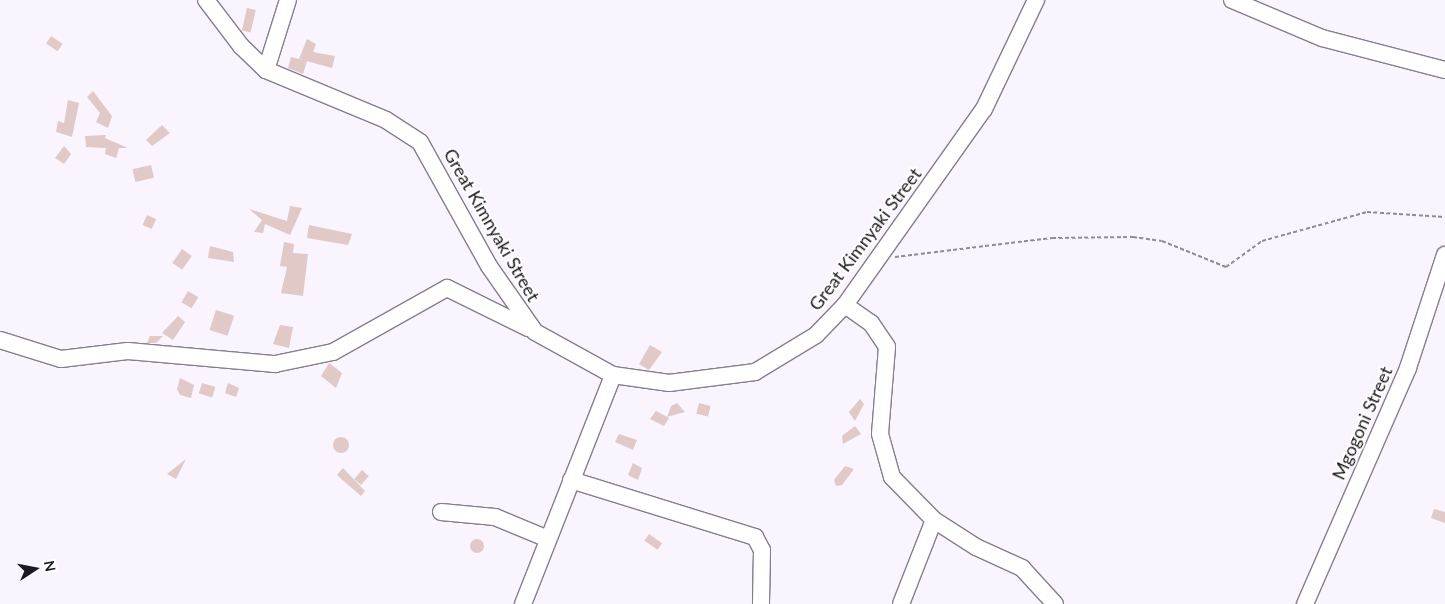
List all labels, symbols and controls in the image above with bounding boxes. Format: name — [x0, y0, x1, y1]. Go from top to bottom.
street label: Great Kimnyaki Street — [439, 145, 545, 305]
street label: Great Kimnyaki Street — [804, 163, 926, 315]
street label: Mgogoni Street — [1327, 363, 1397, 483]
north arrow — [10, 544, 60, 594]
text: N — [41, 559, 60, 573]

